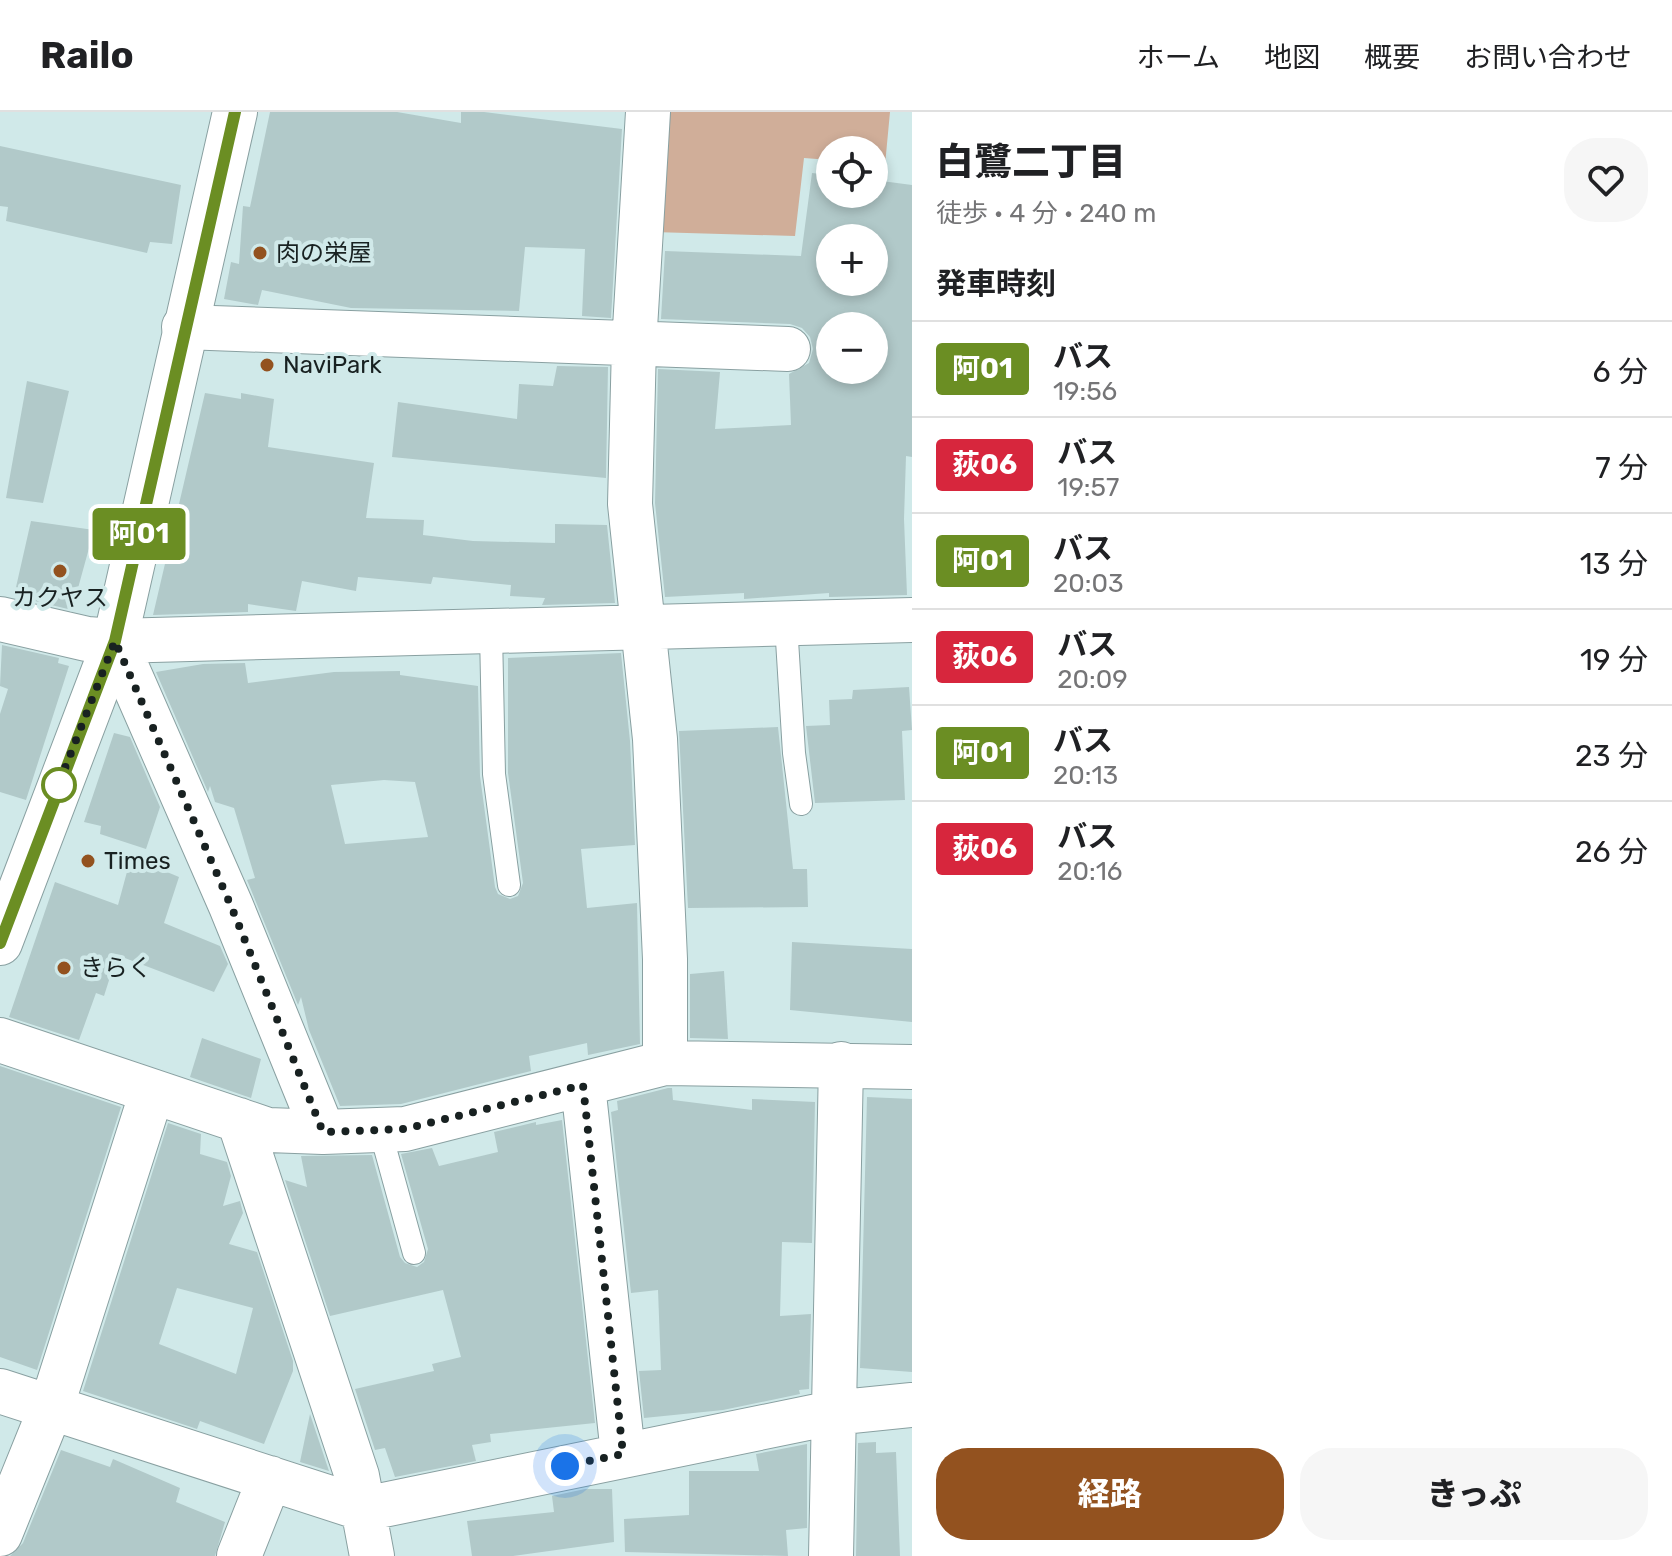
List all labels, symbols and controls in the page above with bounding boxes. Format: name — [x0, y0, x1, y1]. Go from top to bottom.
text: Railo — [40, 32, 134, 78]
text: ホーム — [1137, 41, 1220, 74]
text: 地図 — [1264, 41, 1320, 74]
text: 概要 — [1364, 41, 1420, 74]
text: お問い合わせ — [1464, 41, 1632, 74]
map controls — [816, 136, 888, 384]
button: locate — [816, 136, 888, 208]
button: heart — [1564, 138, 1648, 222]
text: 白鷺二丁目 — [936, 139, 1126, 185]
text: 徒歩 · 4 分 · 240 m — [936, 198, 1156, 229]
button: + — [816, 224, 888, 296]
place label: 肉の栄屋 — [276, 239, 372, 267]
marker: 肉の栄屋 — [251, 244, 269, 262]
text: 発車時刻 — [936, 266, 1056, 302]
button: − — [816, 312, 888, 384]
text: バス — [1053, 339, 1113, 375]
place label: NaviPark — [283, 351, 382, 379]
text: 阿01 — [952, 352, 1013, 385]
text: 6 分 — [1593, 354, 1648, 390]
marker: NaviPark — [258, 356, 276, 374]
text: 19:56 — [1053, 376, 1117, 407]
text: バス — [1057, 435, 1117, 471]
text: 荻06 — [952, 448, 1017, 481]
text: 7 分 — [1595, 450, 1648, 486]
text: 19:57 — [1057, 472, 1119, 503]
line badge: 阿01 — [93, 508, 185, 560]
text: 阿01 — [109, 517, 169, 550]
text: バス — [1053, 531, 1113, 567]
text: 阿01 — [952, 544, 1013, 577]
text: 13 分 — [1580, 546, 1648, 582]
marker: カクヤス — [51, 562, 69, 580]
text: 20:03 — [1053, 568, 1124, 599]
place label: カクヤス — [12, 584, 108, 612]
text: バス — [1057, 627, 1117, 663]
text: 荻06 — [952, 640, 1017, 673]
text: 19 分 — [1580, 642, 1648, 678]
text: 20:09 — [1057, 664, 1128, 695]
text: バス — [1053, 723, 1113, 759]
text: 阿01 — [952, 736, 1013, 769]
text: 23 分 — [1575, 738, 1648, 774]
text: 20:13 — [1053, 760, 1118, 791]
unlabelled marker — [42, 768, 76, 802]
text: バス — [1057, 819, 1117, 855]
text: 荻06 — [952, 832, 1017, 865]
text: 26 分 — [1575, 834, 1648, 870]
place label: Times — [104, 847, 171, 875]
marker: Times — [79, 852, 97, 870]
text: 20:16 — [1057, 856, 1123, 887]
place label: きらく — [80, 954, 152, 982]
marker: きらく — [55, 959, 73, 977]
your location — [545, 1446, 585, 1486]
button: 経路 — [936, 1448, 1284, 1540]
button: きっぷ — [1300, 1448, 1648, 1540]

